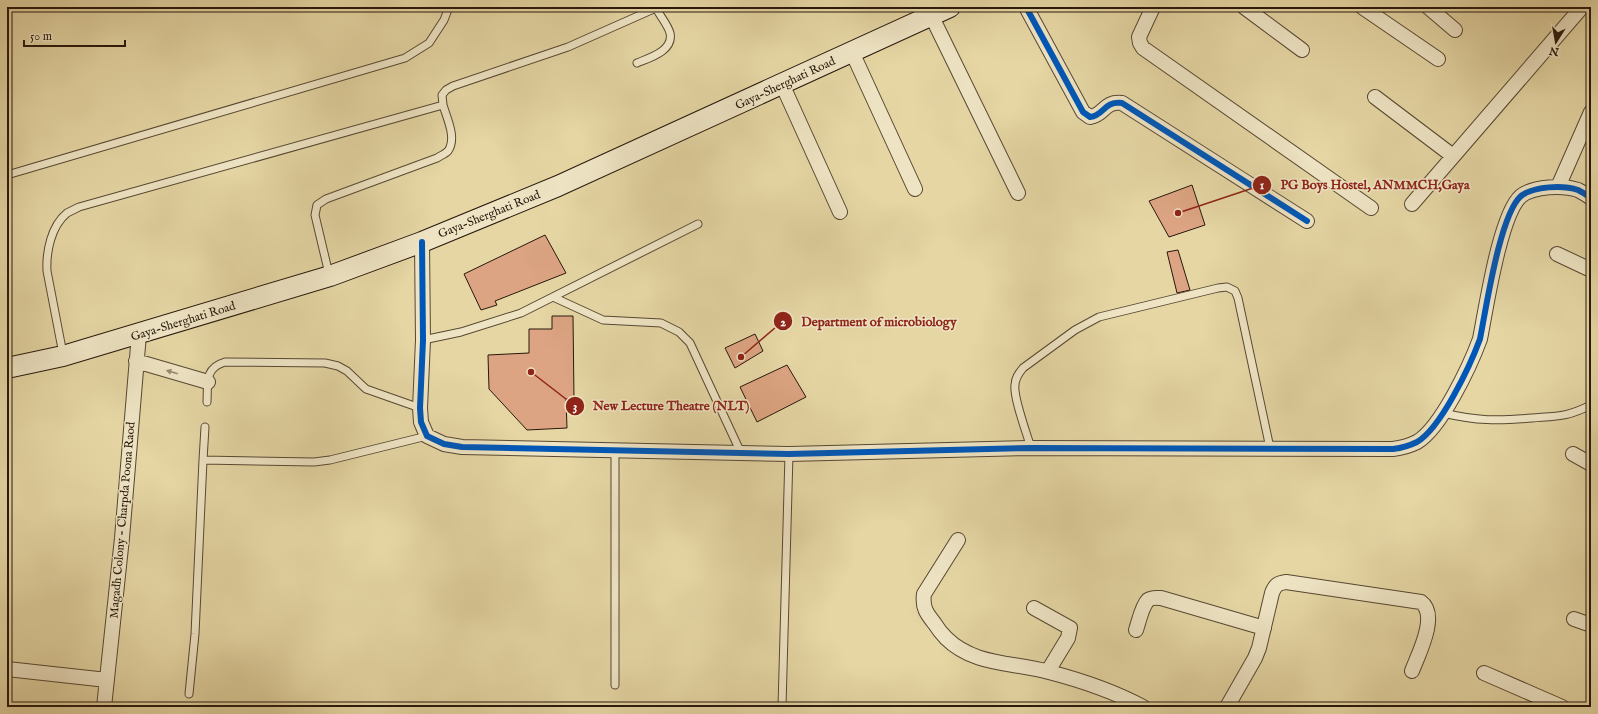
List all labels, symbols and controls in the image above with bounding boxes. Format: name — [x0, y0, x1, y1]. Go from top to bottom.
scale bar — [24, 22, 125, 48]
north arrow — [1536, 22, 1576, 62]
text: 50 m — [30, 29, 52, 44]
text: N — [1548, 43, 1561, 59]
street label: Gaya-Sherghati Road — [733, 53, 838, 113]
callout: PG Boys Hostel, ANMMCH,Gaya — [1252, 172, 1477, 197]
text: PG Boys Hostel, ANMMCH,Gaya — [1280, 177, 1470, 194]
text: 1 — [1260, 178, 1265, 193]
street label: Gaya-Sherghati Road — [436, 187, 543, 242]
street label: Gaya-Sherghati Road — [129, 298, 238, 345]
callout: Department of microbiology — [773, 309, 964, 334]
text: Department of microbiology — [801, 314, 957, 331]
text: 2 — [780, 315, 786, 330]
one-way arrow — [166, 369, 178, 375]
callout: New Lecture Theatre (NLT) — [565, 393, 757, 418]
text: New Lecture Theatre (NLT) — [592, 398, 749, 415]
text: 3 — [573, 399, 577, 414]
street label: Magadh Colony - Charpda Poona Raod — [106, 420, 140, 619]

